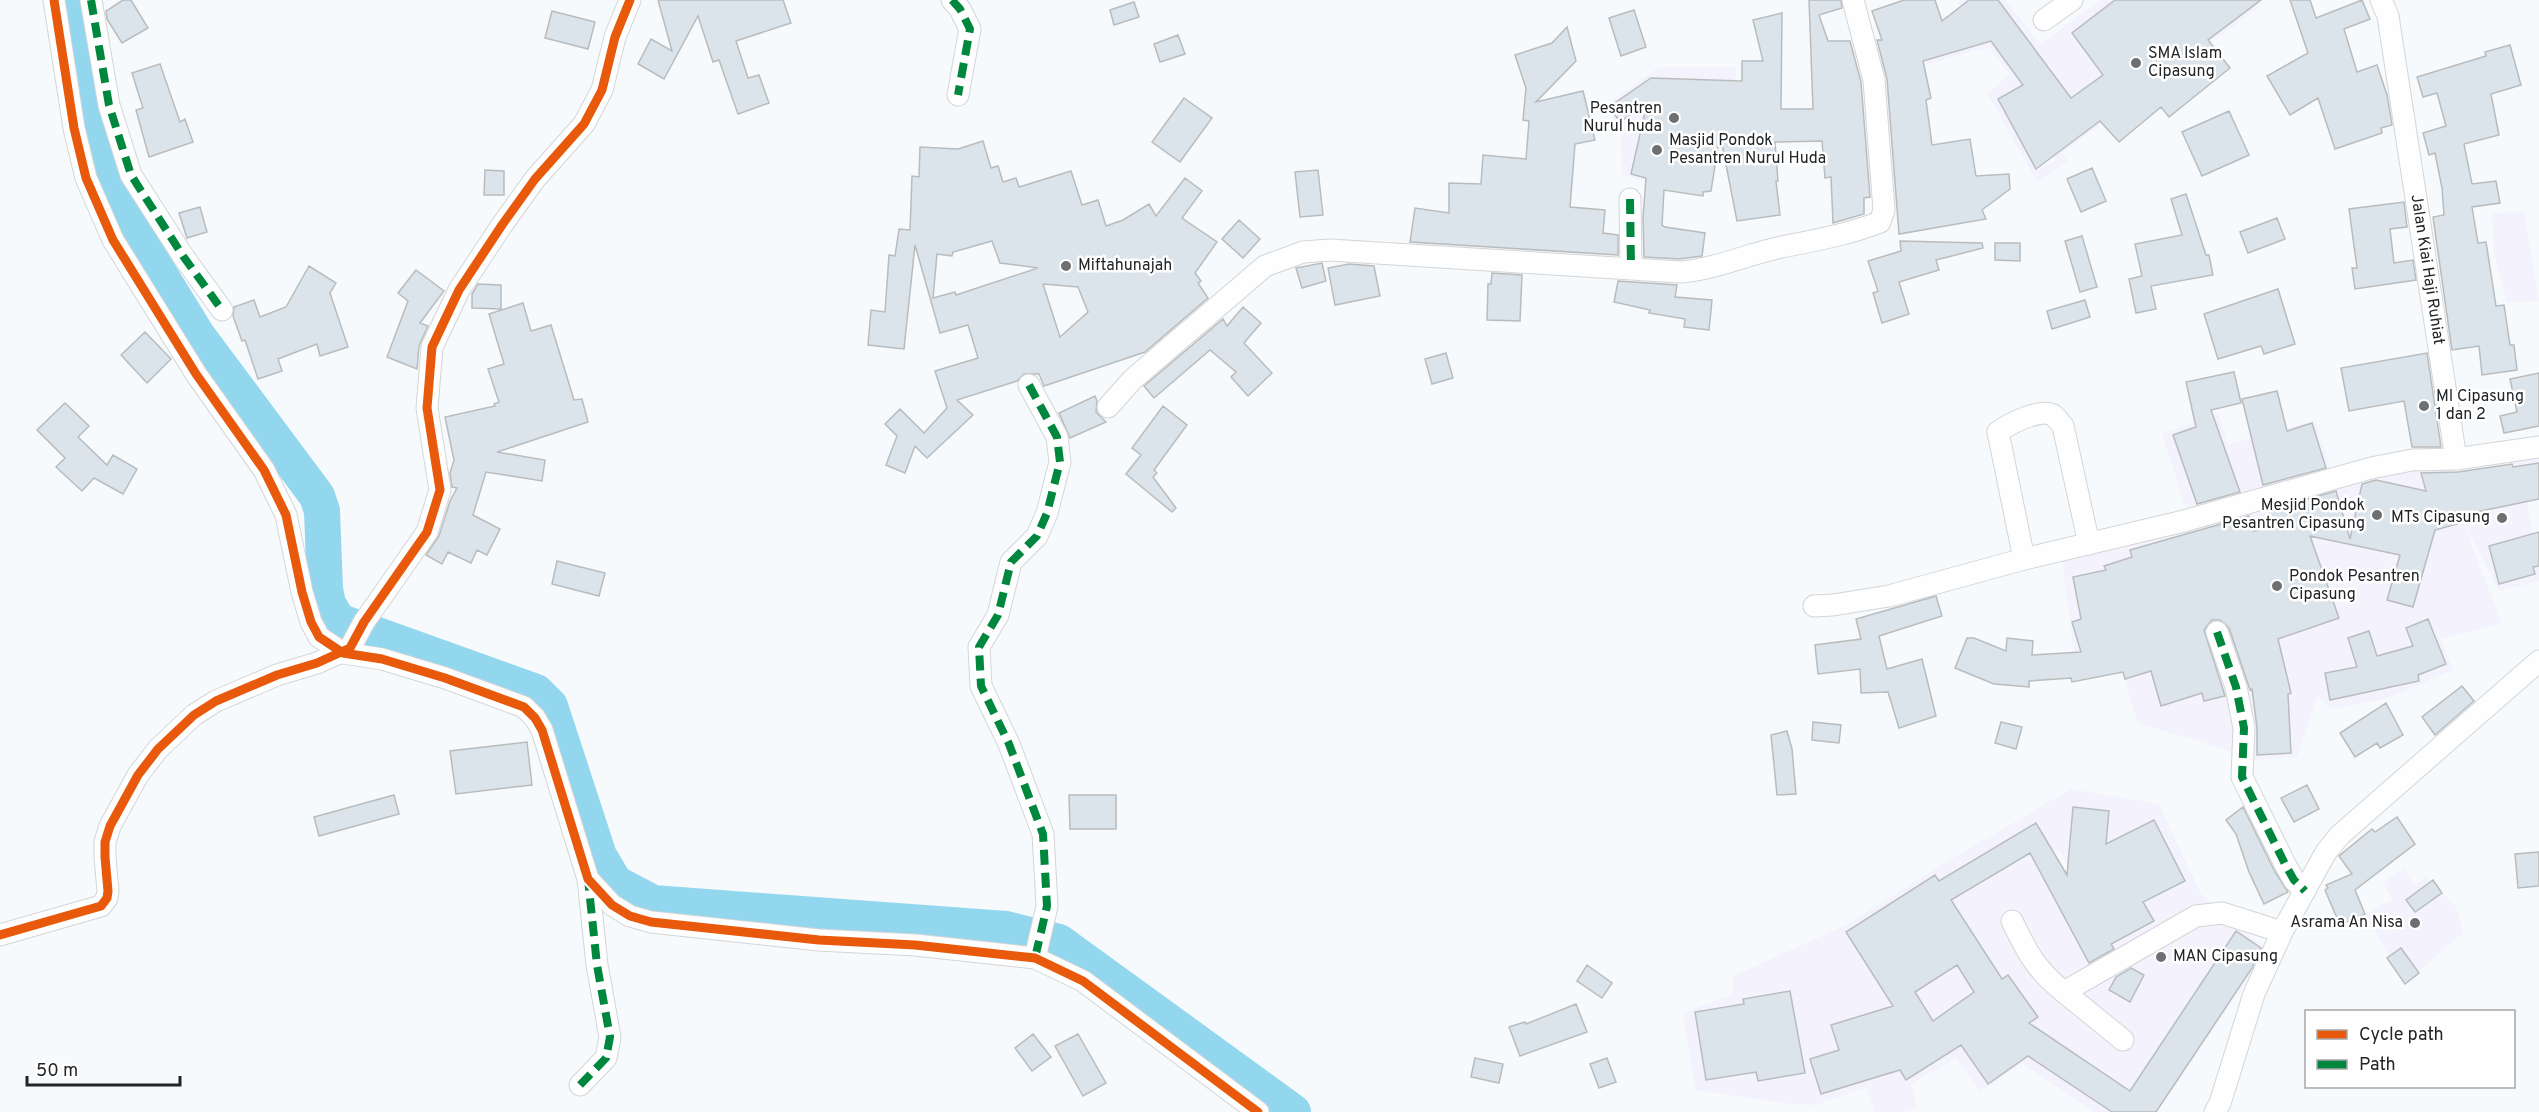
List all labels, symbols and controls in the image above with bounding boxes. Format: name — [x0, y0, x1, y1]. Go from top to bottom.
place label: SMA Islam Cipasung — [2148, 44, 2222, 82]
marker: SMA Islam Cipasung — [2129, 56, 2143, 70]
place label: Pesantren Nurul huda — [1583, 99, 1662, 137]
marker: Pesantren Nurul huda — [1667, 111, 1681, 125]
place label: Masjid Pondok Pesantren Nurul Huda — [1669, 131, 1826, 169]
marker: Masjid Pondok Pesantren Nurul Huda — [1650, 143, 1664, 157]
street label: Jalan Kiai Haji Ruhiat — [2406, 193, 2448, 346]
place label: Miftahunajah — [1078, 256, 1172, 276]
marker: Miftahunajah — [1059, 259, 1073, 273]
place label: MI Cipasung 1 dan 2 — [2436, 387, 2524, 425]
marker: MI Cipasung 1 dan 2 — [2417, 399, 2431, 413]
place label: Mesjid Pondok Pesantren Cipasung — [2222, 496, 2365, 534]
marker: Mesjid Pondok Pesantren Cipasung — [2370, 508, 2384, 522]
place label: MTs Cipasung — [2391, 508, 2490, 528]
marker: MTs Cipasung — [2495, 511, 2509, 525]
place label: Pondok Pesantren Cipasung — [2289, 567, 2420, 605]
marker: Pondok Pesantren Cipasung — [2270, 579, 2284, 593]
place label: Asrama An Nisa — [2290, 913, 2403, 933]
marker: Asrama An Nisa — [2408, 916, 2422, 930]
place label: MAN Cipasung — [2173, 947, 2278, 967]
marker: MAN Cipasung — [2154, 950, 2168, 964]
legend — [2305, 1010, 2515, 1088]
text: Cycle path — [2359, 1024, 2444, 1047]
scale bar — [27, 1049, 180, 1087]
text: Path — [2359, 1054, 2396, 1077]
text: 50 m — [36, 1060, 78, 1083]

